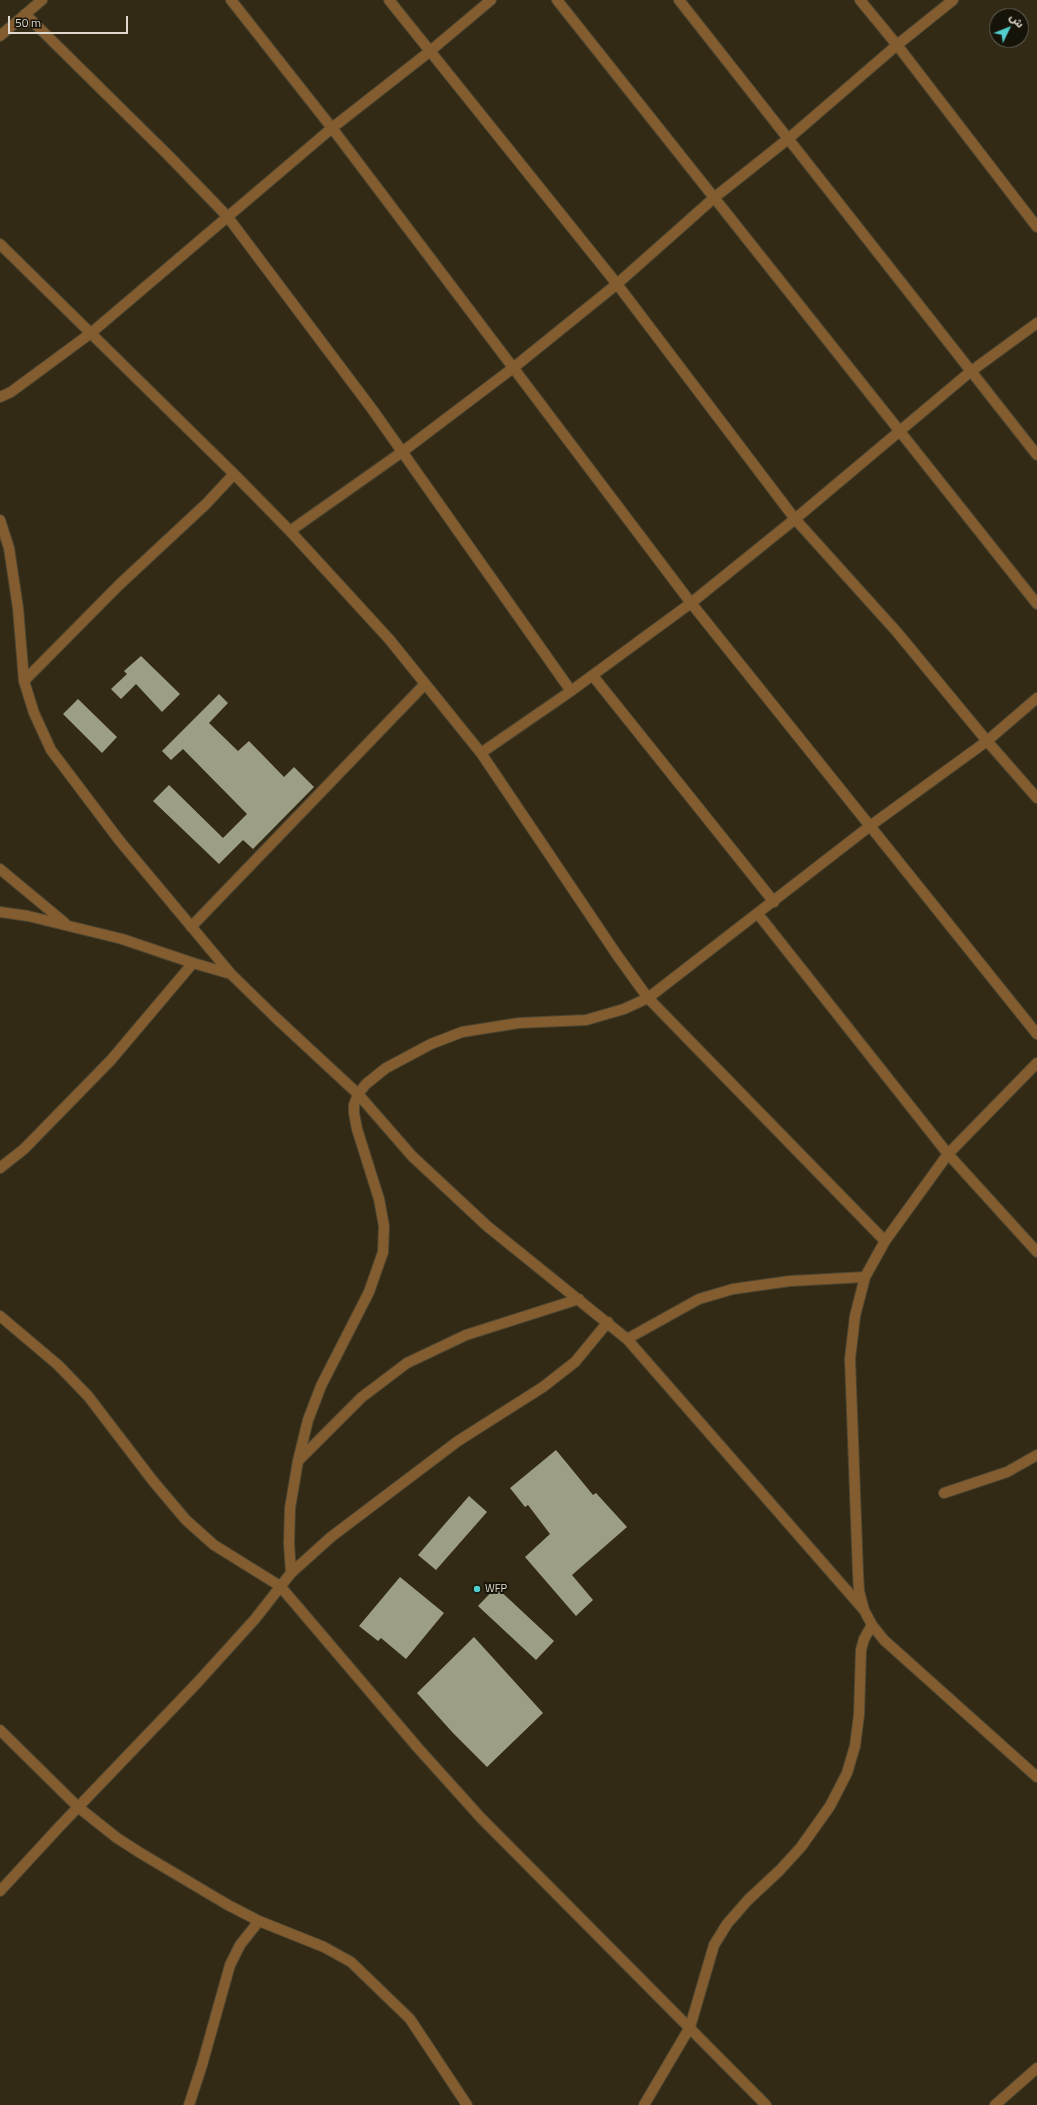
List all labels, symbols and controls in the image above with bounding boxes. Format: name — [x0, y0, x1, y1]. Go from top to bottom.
scale bar — [10, 8, 130, 34]
north arrow — [989, 8, 1029, 48]
text: ش — [1006, 10, 1028, 31]
text: 50 m — [15, 13, 41, 32]
place label: WFP — [485, 1582, 507, 1596]
marker: WFP — [472, 1584, 482, 1594]

